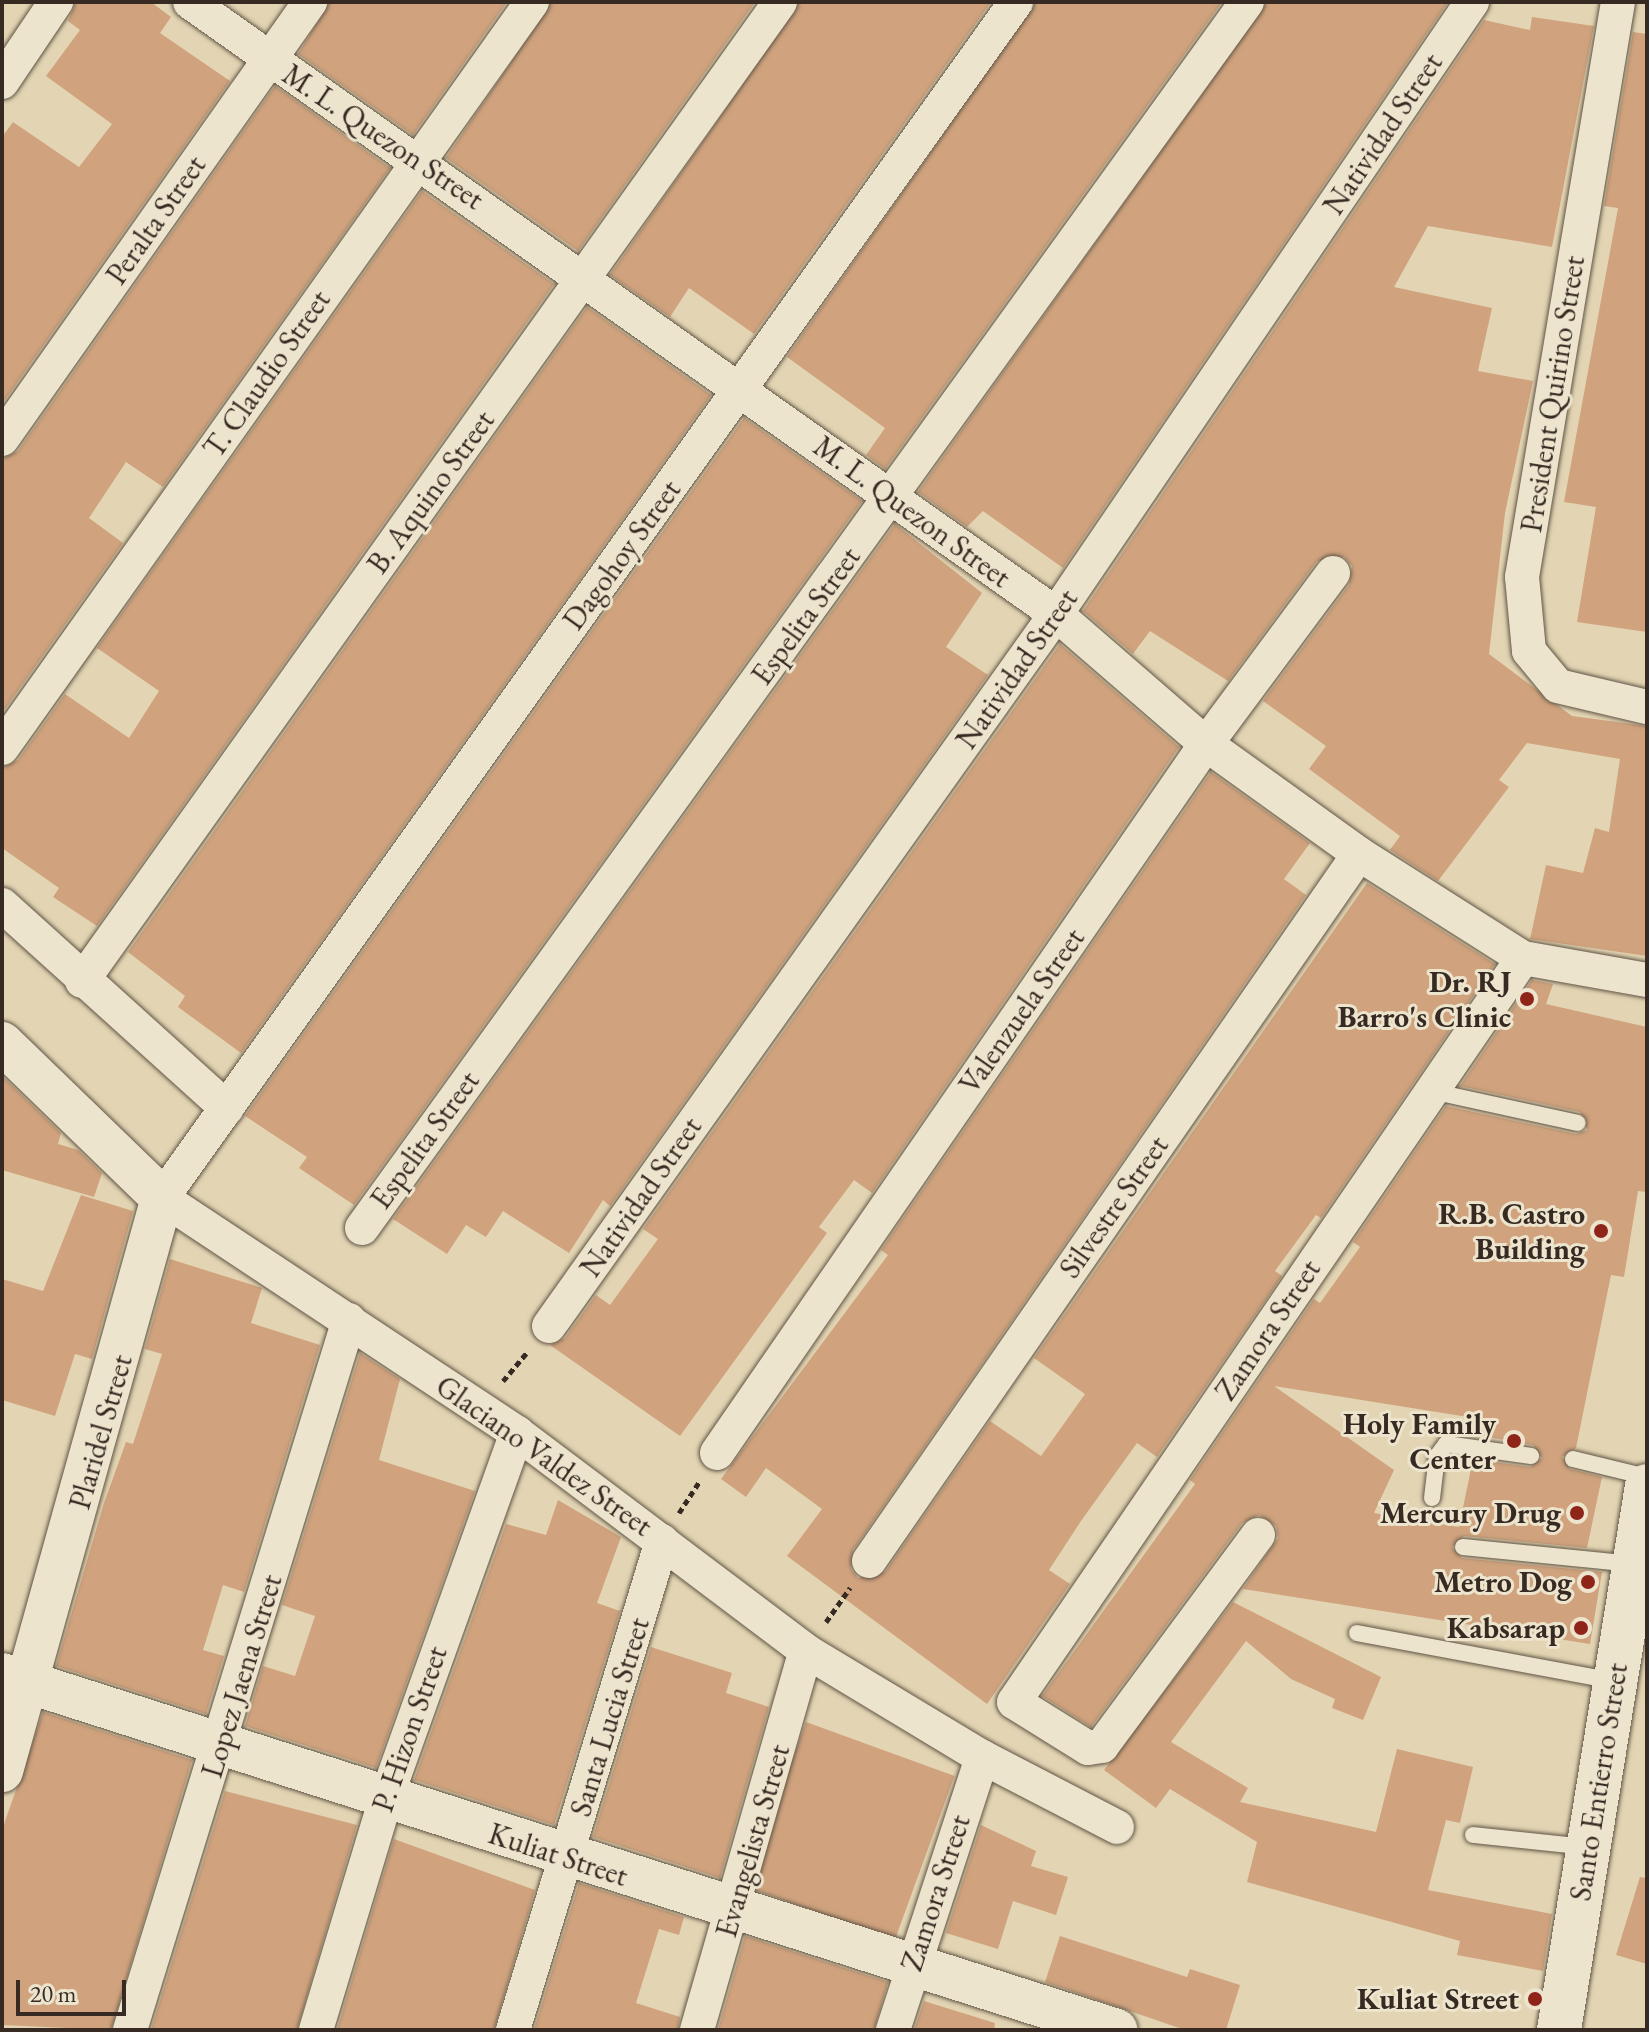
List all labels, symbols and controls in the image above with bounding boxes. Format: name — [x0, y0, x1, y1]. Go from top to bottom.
street label: Natividad Street — [1316, 46, 1450, 222]
street label: M. L. Quezon Street — [276, 56, 490, 218]
street label: Peralta Street — [98, 149, 214, 291]
street label: President Quirino Street — [1513, 253, 1593, 535]
street label: T. Claudio Street — [196, 283, 338, 465]
street label: B. Aquino Street — [360, 403, 502, 581]
street label: M. L. Quezon Street — [806, 428, 1018, 596]
street label: Dagohoy Street — [556, 473, 688, 637]
street label: Espelita Street — [744, 540, 868, 692]
street label: Natividad Street — [949, 582, 1085, 756]
street label: Valenzuela Street — [952, 921, 1092, 1101]
place label: Dr. RJ Barro's Clinic — [1338, 964, 1511, 1034]
marker: Dr. RJ Barro's Clinic — [1518, 990, 1536, 1008]
street label: Espelita Street — [363, 1064, 487, 1216]
street label: Natividad Street — [573, 1110, 709, 1284]
street label: Silvestre Street — [1052, 1129, 1176, 1285]
place label: R.B. Castro Building — [1438, 1196, 1585, 1266]
marker: R.B. Castro Building — [1592, 1222, 1610, 1240]
street label: Zamora Street — [1208, 1253, 1328, 1407]
street label: Plaridel Street — [62, 1351, 140, 1513]
street label: Glaciano Valdez Street — [429, 1368, 659, 1544]
place label: Holy Family Center — [1343, 1406, 1496, 1476]
marker: Holy Family Center — [1503, 1430, 1525, 1452]
place label: Mercury Drug — [1380, 1495, 1561, 1531]
marker: Mercury Drug — [1568, 1504, 1586, 1522]
place label: Metro Dog — [1434, 1564, 1572, 1600]
street label: Lopez Jaena Street — [194, 1570, 290, 1782]
marker: Metro Dog — [1579, 1573, 1597, 1591]
place label: Kabsarap — [1447, 1610, 1565, 1646]
street label: Santa Lucia Street — [563, 1613, 657, 1821]
marker: Kabsarap — [1572, 1619, 1590, 1637]
street label: P. Hizon Street — [365, 1641, 455, 1817]
street label: Santo Entierro Street — [1562, 1661, 1636, 1903]
street label: Evangelista Street — [708, 1740, 798, 1942]
street label: Zamora Street — [894, 1810, 978, 1976]
street label: Kuliat Street — [484, 1816, 632, 1894]
scale bar — [20, 1964, 130, 2014]
text: 20 m — [30, 1978, 77, 2009]
place label: Kuliat Street — [1357, 1981, 1519, 2017]
marker: Kuliat Street — [1526, 1990, 1544, 2008]

